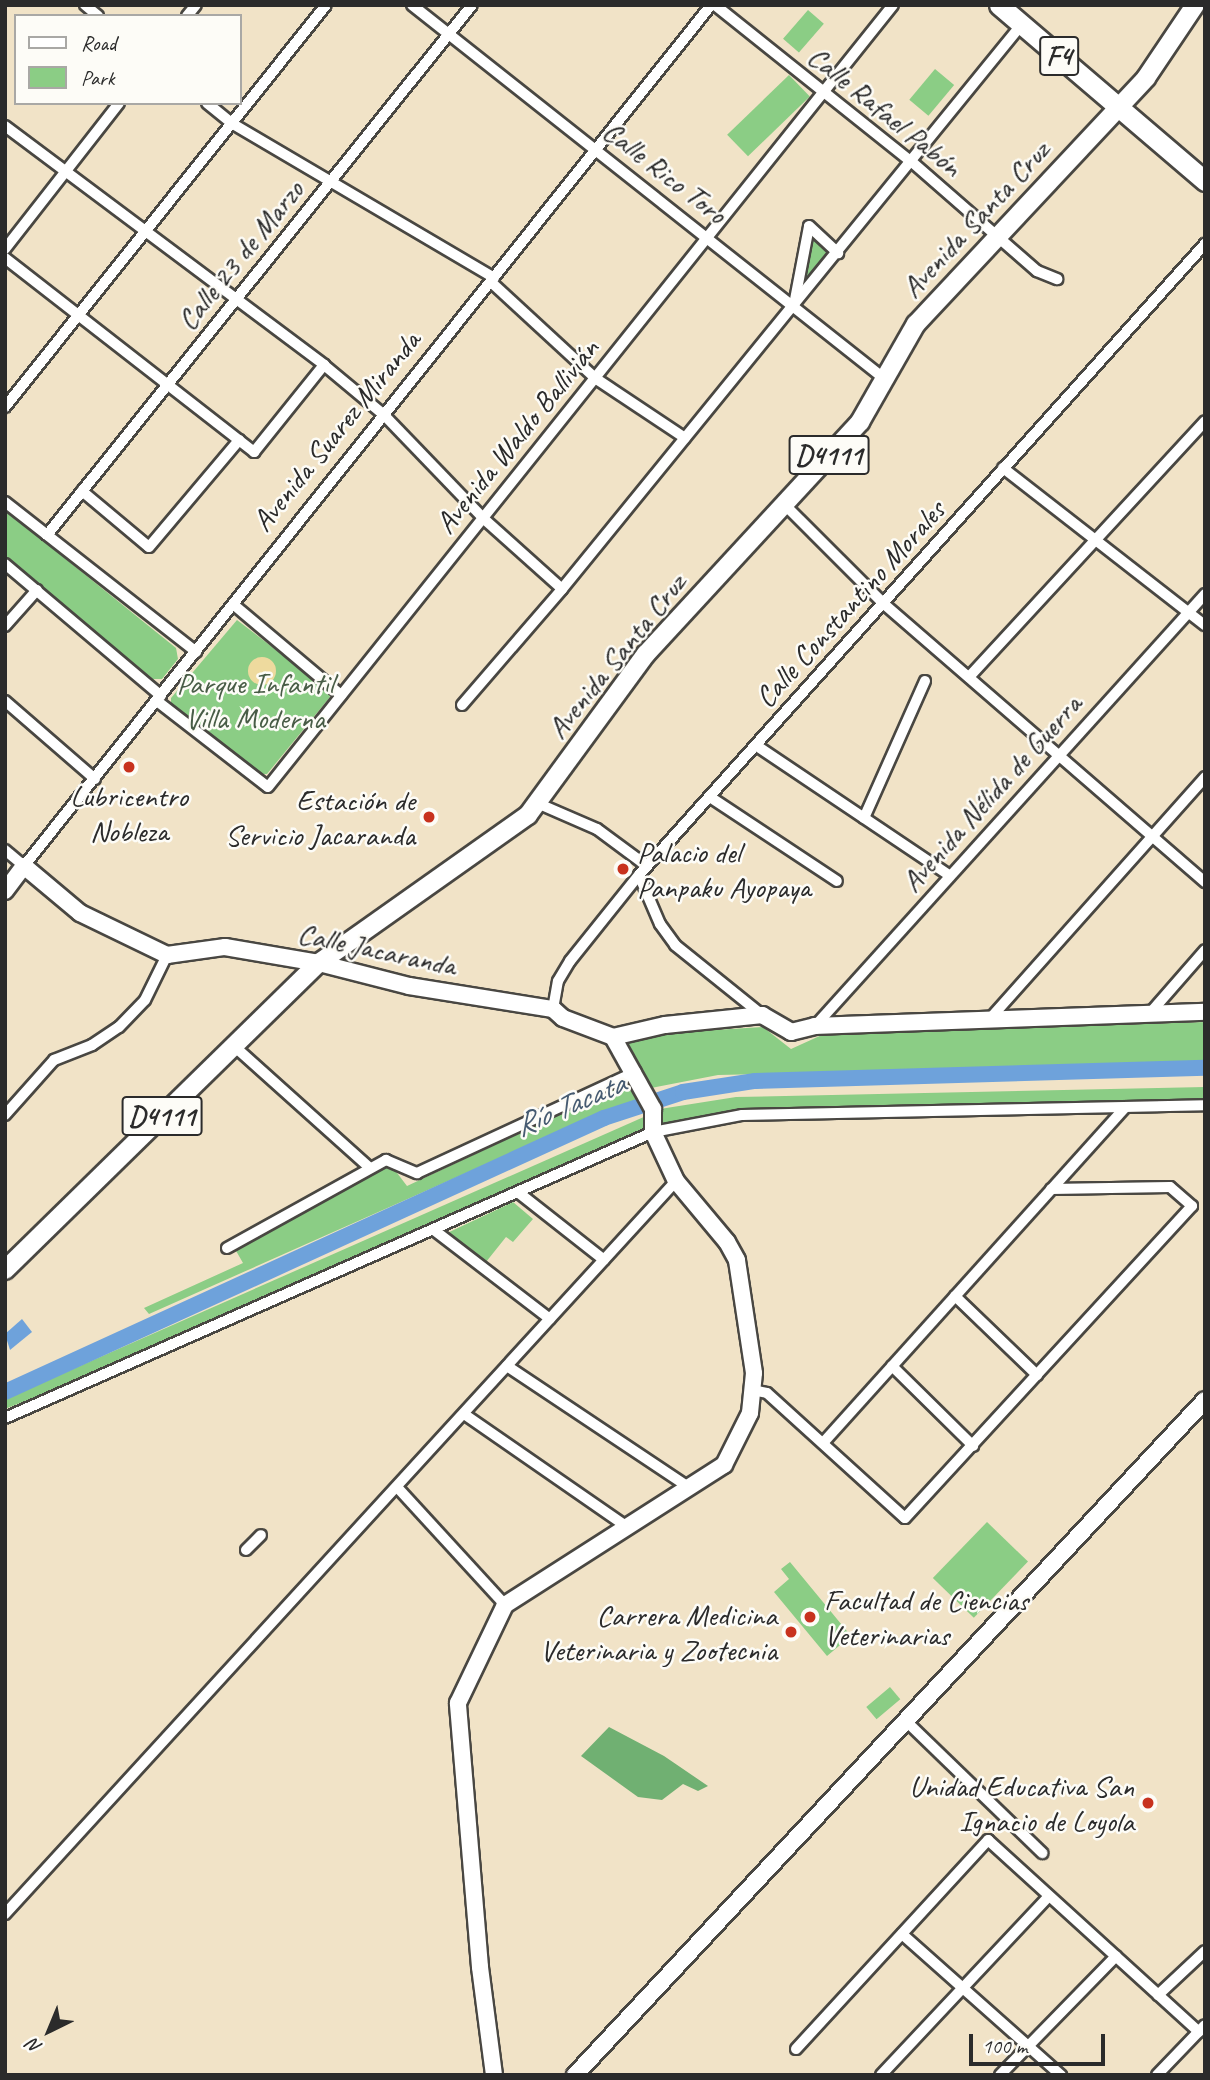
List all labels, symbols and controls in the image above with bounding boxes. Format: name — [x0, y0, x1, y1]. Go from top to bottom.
legend — [14, 14, 242, 105]
text: Road — [81, 30, 116, 56]
road number: F4 — [1038, 32, 1080, 80]
street label: Calle Rafael Pabón — [800, 37, 970, 185]
text: Park — [81, 65, 114, 91]
street label: Calle Rico Toro — [596, 112, 734, 232]
street label: Avenida Santa Cruz — [893, 133, 1057, 305]
street label: Calle 23 de Marzo — [168, 173, 312, 337]
street label: Avenida Suarez Miranda — [244, 324, 428, 538]
street label: Avenida Waldo Ballivián — [427, 331, 607, 541]
road number: D4111 — [787, 430, 871, 480]
street label: Calle Constantino Morales — [748, 493, 952, 715]
street label: Avenida Santa Cruz — [539, 567, 693, 745]
park label: Parque Infantil Villa Moderna — [176, 665, 334, 736]
street label: Avenida Nélida de Guerra — [893, 687, 1089, 899]
marker: Lubricentro Nobleza — [121, 759, 137, 775]
place label: Lubricentro Nobleza — [70, 778, 188, 848]
place label: Estación de Servicio Jacaranda — [224, 782, 415, 852]
marker: Estación de Servicio Jacaranda — [421, 809, 437, 825]
place label: Palacio del Panpaku Ayopaya — [637, 834, 810, 904]
marker: Palacio del Panpaku Ayopaya — [615, 861, 631, 877]
street label: Calle Jacaranda — [295, 915, 459, 983]
water label: Río Tacata — [509, 1065, 631, 1145]
road number: D4111 — [120, 1092, 204, 1140]
place label: Facultad de Ciencias Veterinarias — [824, 1582, 1029, 1652]
place label: Carrera Medicina Veterinaria y Zootecnia — [540, 1597, 777, 1668]
marker: Facultad de Ciencias Veterinarias — [802, 1609, 818, 1625]
marker: Carrera Medicina Veterinaria y Zootecnia — [783, 1624, 799, 1640]
place label: Unidad Educativa San Ignacio de Loyola — [910, 1768, 1134, 1838]
marker: Unidad Educativa San Ignacio de Loyola — [1140, 1795, 1156, 1811]
north arrow — [14, 1996, 84, 2066]
scale bar — [972, 2021, 1108, 2064]
text: 100 m — [982, 2033, 1027, 2059]
text: N — [22, 2034, 47, 2059]

